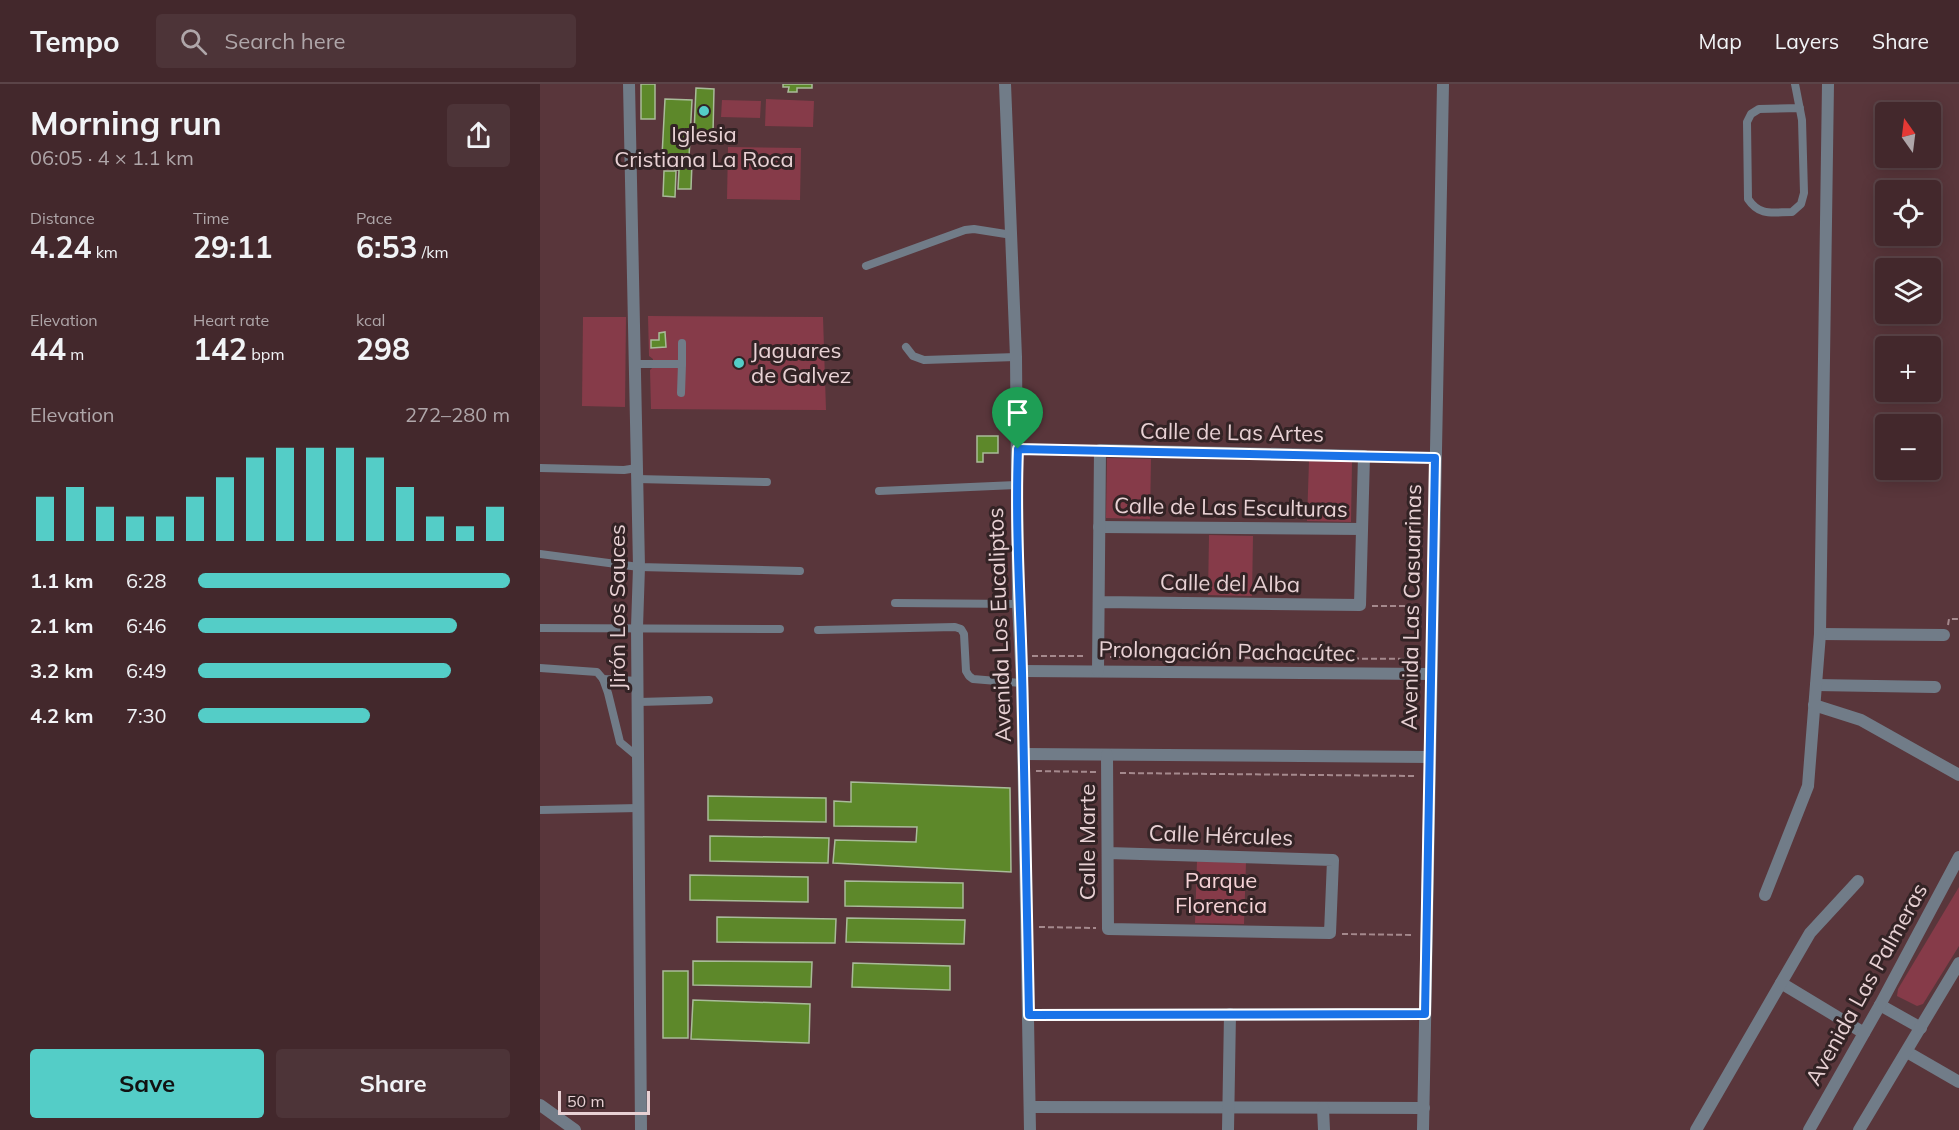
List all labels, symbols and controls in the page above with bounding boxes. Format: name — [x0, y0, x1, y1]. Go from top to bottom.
search box — [156, 14, 576, 68]
text: Tempo — [30, 24, 120, 59]
icon: search — [177, 25, 210, 58]
text: Search here — [225, 27, 346, 55]
text: Map — [1699, 28, 1742, 54]
text: Layers — [1775, 28, 1839, 54]
text: Share — [1872, 28, 1929, 54]
text: Morning run — [30, 102, 222, 143]
north arrow — [1875, 102, 1941, 168]
map controls — [1875, 102, 1941, 480]
button: share — [447, 104, 510, 167]
marker: Iglesia Cristiana La Roca — [697, 104, 711, 118]
place label: Iglesia Cristiana La Roca — [614, 120, 794, 173]
text: 06:05 · 4 × 1.1 km — [30, 145, 194, 170]
button: locate — [1875, 180, 1941, 246]
text: Distance — [30, 208, 95, 228]
text: Time — [193, 208, 229, 228]
text: Pace — [356, 208, 392, 228]
text: 4.24 — [30, 228, 91, 266]
text: 29:11 — [193, 228, 272, 266]
text: 6:53 — [356, 228, 417, 266]
text: km — [91, 242, 118, 262]
text: /km — [417, 242, 448, 262]
button: layers — [1875, 258, 1941, 324]
text: Elevation — [30, 310, 98, 330]
text: Heart rate — [193, 310, 269, 330]
text: kcal — [356, 310, 385, 330]
text: 44 — [30, 330, 66, 368]
text: 142 — [193, 330, 247, 368]
text: 298 — [356, 330, 410, 368]
place label: Jaguares de Galvez — [751, 336, 851, 389]
button: + — [1875, 336, 1941, 402]
text: m — [66, 344, 84, 364]
text: bpm — [247, 344, 284, 364]
marker: Jaguares de Galvez — [732, 356, 746, 370]
pin — [992, 387, 1043, 449]
icon: arrive — [1001, 396, 1034, 429]
text: Elevation — [30, 402, 115, 427]
text: 272–280 m — [405, 402, 510, 427]
button: − — [1875, 414, 1941, 480]
street label: Calle de Las Artes — [1140, 416, 1324, 448]
street label: Avenida Las Casuarinas — [1395, 484, 1427, 730]
street label: Calle de Las Esculturas — [1114, 491, 1348, 523]
street label: Avenida Los Eucaliptos — [981, 507, 1017, 743]
street label: Jirón Los Sauces — [603, 524, 631, 690]
text: 1.1 km — [30, 568, 93, 593]
text: 6:28 — [126, 568, 167, 593]
street label: Calle del Alba — [1160, 568, 1300, 598]
text: 2.1 km — [30, 613, 93, 638]
text: 6:46 — [126, 613, 167, 638]
street label: Prolongación Pachacútec — [1098, 635, 1356, 667]
text: 3.2 km — [30, 658, 93, 683]
text: 6:49 — [126, 658, 167, 683]
text: 4.2 km — [30, 703, 93, 728]
text: 7:30 — [126, 703, 167, 728]
street label: Calle Marte — [1073, 784, 1101, 900]
street label: Calle Hércules — [1148, 818, 1294, 852]
park label: Parque Florencia — [1175, 866, 1267, 919]
street label: Avenida Las Palmeras — [1799, 878, 1933, 1090]
button: Save — [30, 1049, 264, 1118]
button: Share — [276, 1049, 510, 1118]
scale bar — [558, 1088, 650, 1116]
text: 50 m — [567, 1091, 604, 1111]

